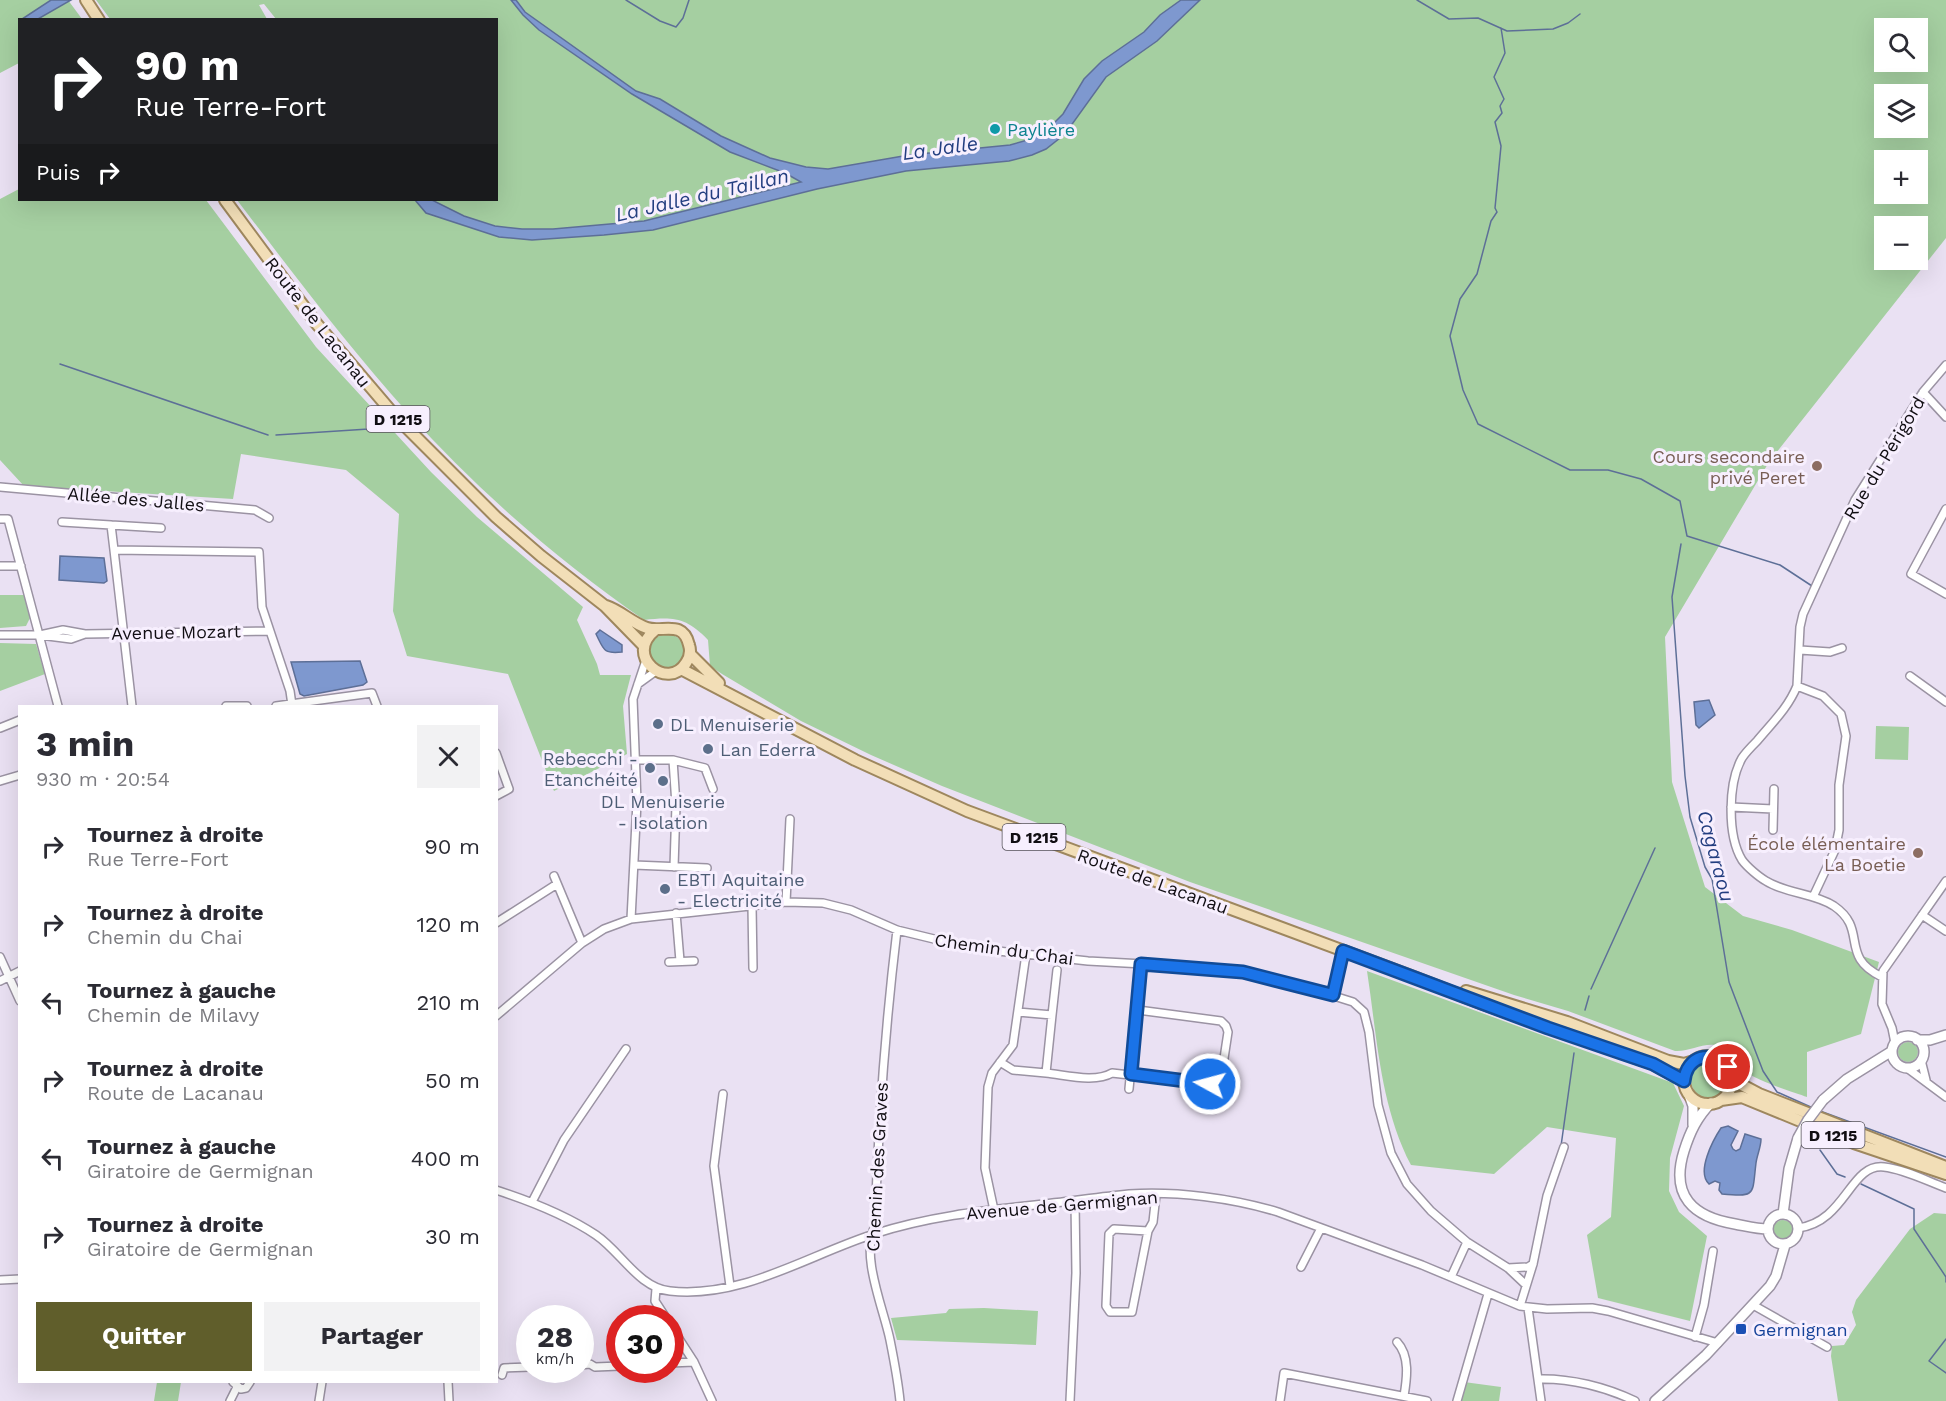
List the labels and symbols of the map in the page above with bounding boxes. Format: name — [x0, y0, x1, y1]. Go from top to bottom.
place label: Paylière — [1007, 119, 1075, 140]
marker: Paylière — [988, 122, 1002, 136]
water label: La Jalle — [901, 131, 979, 165]
water label: La Jalle du Taillan — [613, 163, 791, 227]
street label: Route de Lacanau — [261, 253, 375, 391]
street label: Rue du Périgord — [1839, 393, 1929, 523]
road number: D 1215 — [366, 406, 430, 432]
place label: Cours secondaire privé Peret — [1653, 446, 1805, 488]
marker: Cours secondaire privé Peret — [1810, 459, 1824, 473]
street label: Allée des Jalles — [67, 483, 205, 515]
street label: Avenue Mozart — [111, 620, 242, 644]
place label: DL Menuiserie — [670, 714, 794, 735]
marker: DL Menuiserie — [651, 717, 665, 731]
place label: Lan Ederra — [720, 739, 816, 760]
marker: Lan Ederra — [701, 742, 715, 756]
place label: Rebecchi - Etanchéité — [543, 748, 638, 790]
marker: Rebecchi - Etanchéité — [643, 761, 657, 775]
marker: DL Menuiserie - Isolation — [656, 774, 670, 788]
place label: DL Menuiserie - Isolation — [601, 791, 725, 833]
water label: Cagaraou — [1692, 808, 1740, 904]
road number: D 1215 — [1002, 824, 1066, 850]
place label: École élémentaire La Boetie — [1747, 833, 1906, 875]
street label: Route de Lacanau — [1075, 844, 1231, 918]
marker: École élémentaire La Boetie — [1911, 846, 1925, 860]
place label: EBTI Aquitaine - Electricité — [677, 869, 805, 911]
marker: EBTI Aquitaine - Electricité — [658, 882, 672, 896]
street label: Chemin du Chai — [933, 929, 1075, 969]
pin — [1702, 1041, 1753, 1092]
position arrow — [1178, 1052, 1242, 1116]
street label: Chemin des Graves — [862, 1082, 892, 1252]
road number: D 1215 — [1802, 1122, 1864, 1148]
street label: Avenue de Germignan — [965, 1186, 1159, 1224]
speed limit sign: 30 — [606, 1305, 684, 1383]
place label: Germignan — [1753, 1319, 1848, 1340]
marker: Germignan — [1734, 1322, 1748, 1336]

